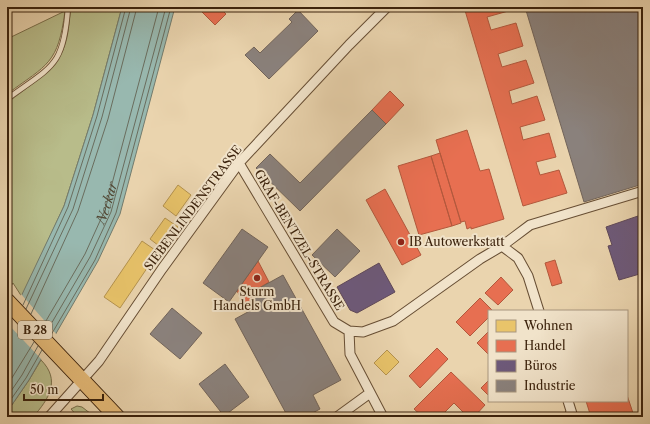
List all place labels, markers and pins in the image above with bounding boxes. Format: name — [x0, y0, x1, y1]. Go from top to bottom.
place label: IB Autowerkstatt — [409, 234, 505, 249]
marker: IB Autowerkstatt — [396, 237, 406, 247]
marker: Sturm Handels GmbH — [252, 273, 262, 283]
place label: Sturm Handels GmbH — [213, 284, 301, 313]

